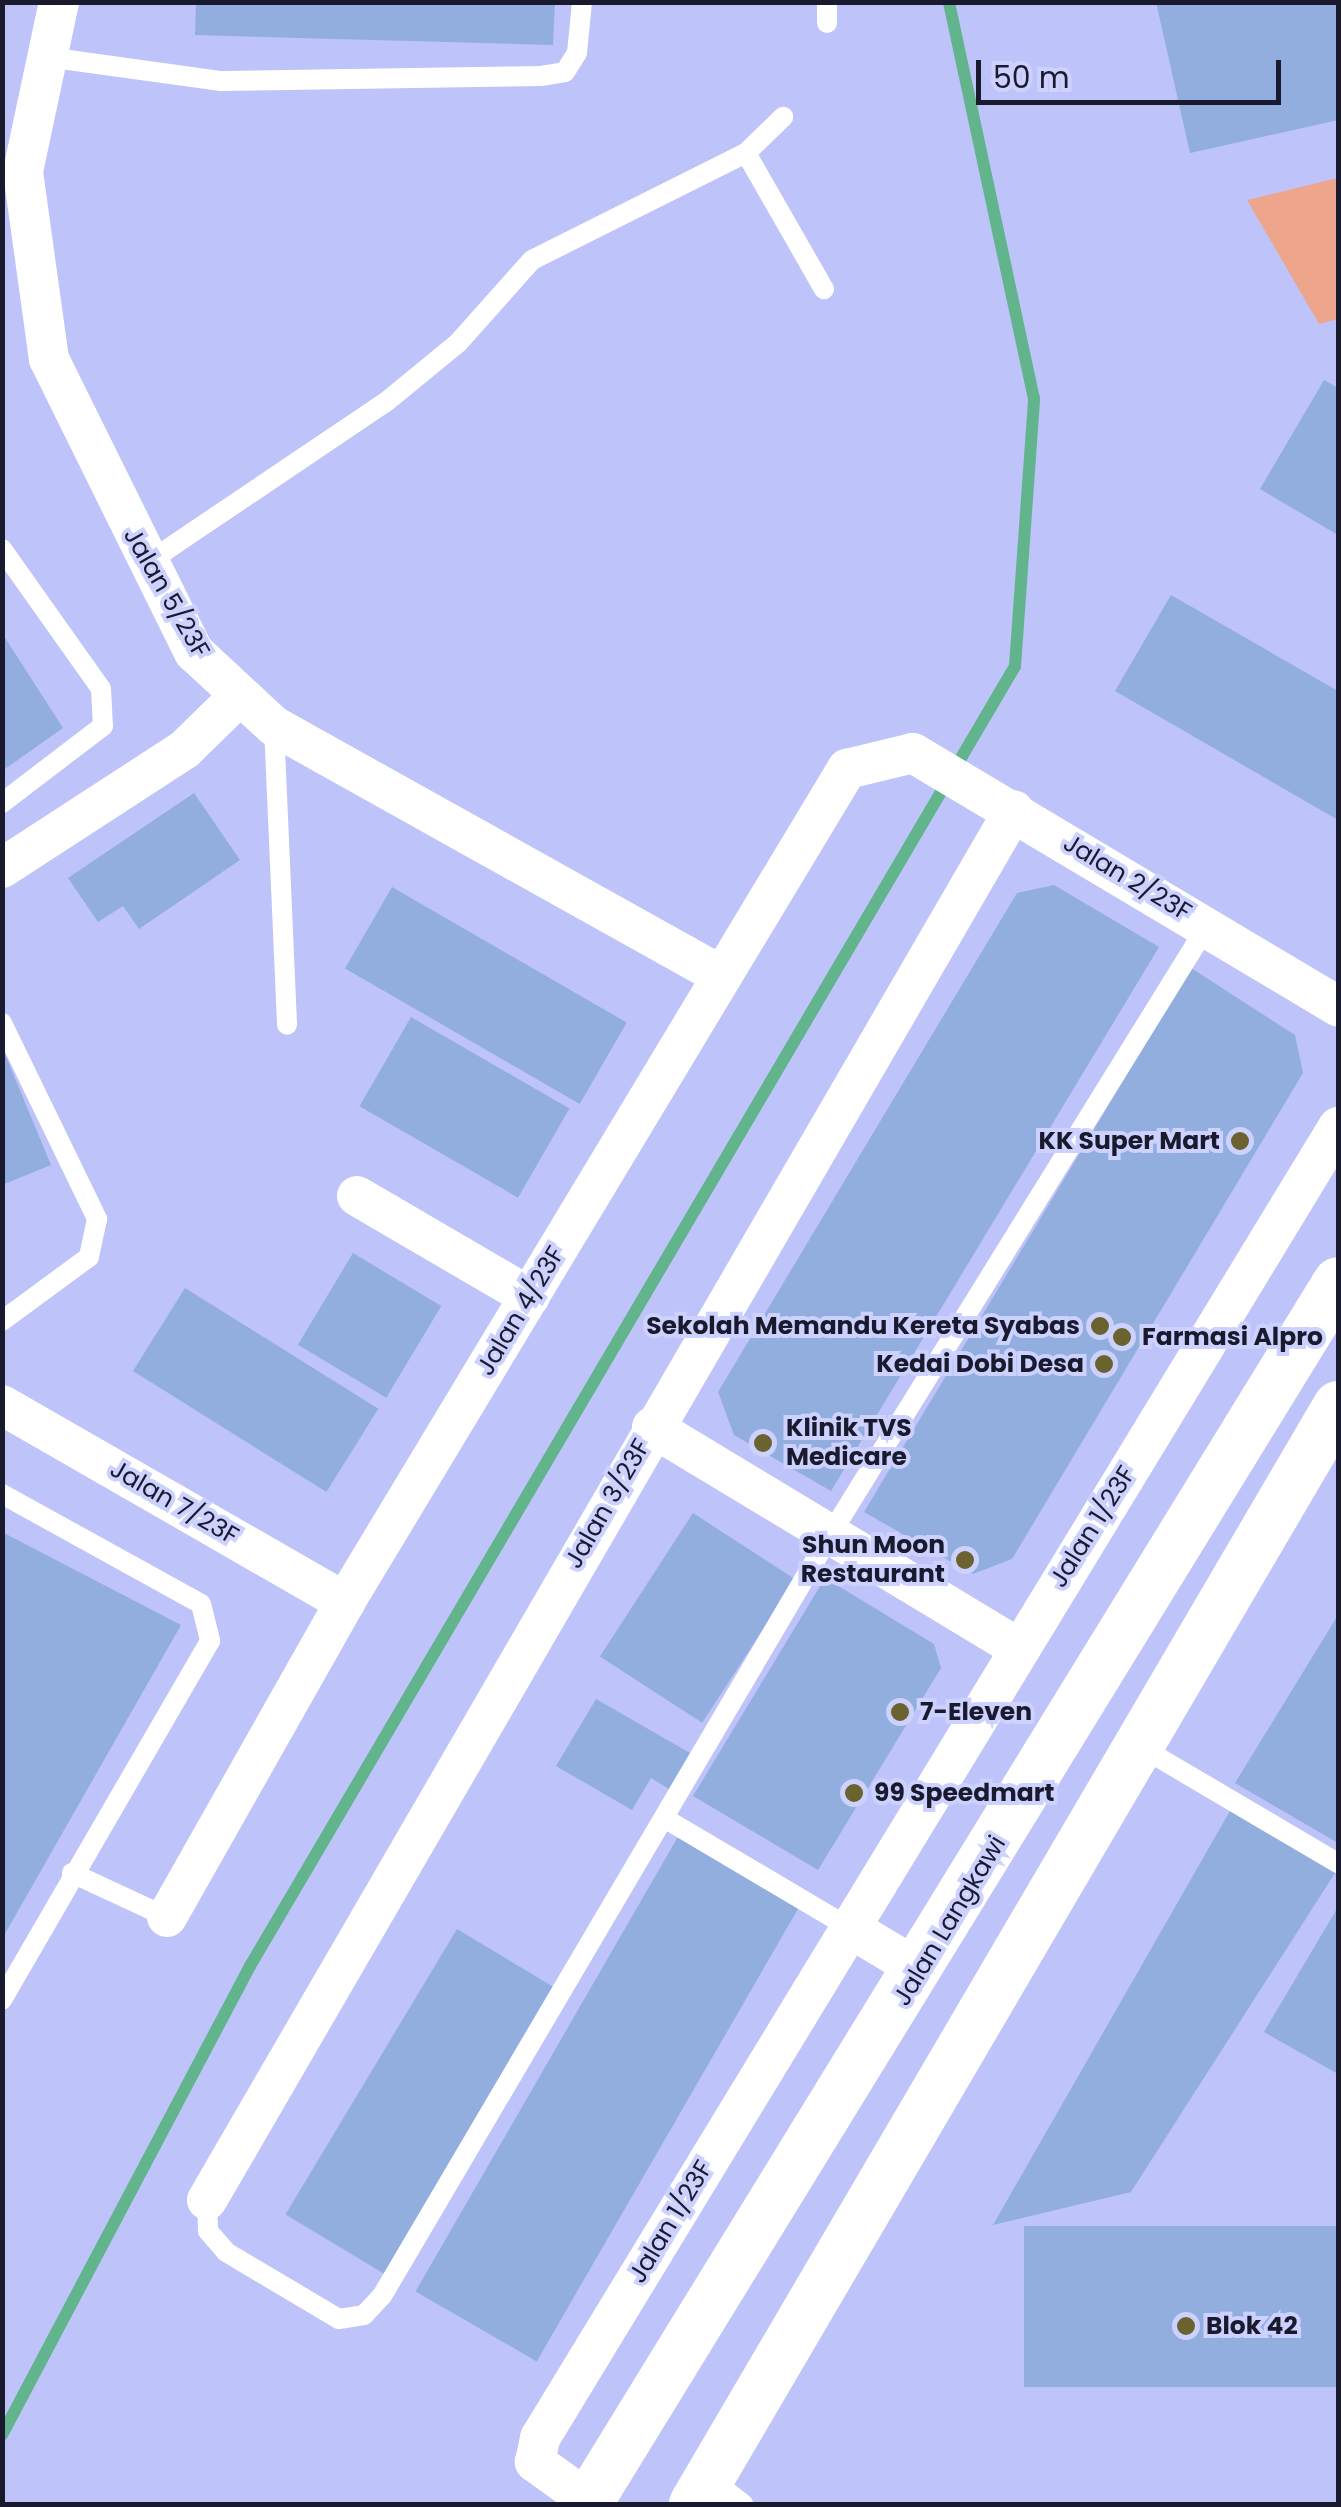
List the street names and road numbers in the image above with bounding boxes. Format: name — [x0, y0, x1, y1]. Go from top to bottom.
street label: Jalan 5/23F — [117, 523, 215, 663]
street label: Jalan 2/23F — [1058, 828, 1196, 928]
street label: Jalan 4/23F — [471, 1241, 571, 1381]
street label: Jalan 3/23F — [559, 1434, 657, 1574]
street label: Jalan 7/23F — [105, 1454, 243, 1552]
street label: Jalan 1/23F — [1044, 1461, 1142, 1593]
street label: Jalan Langkawi — [887, 1831, 1013, 2011]
street label: Jalan 1/23F — [623, 2155, 719, 2289]

